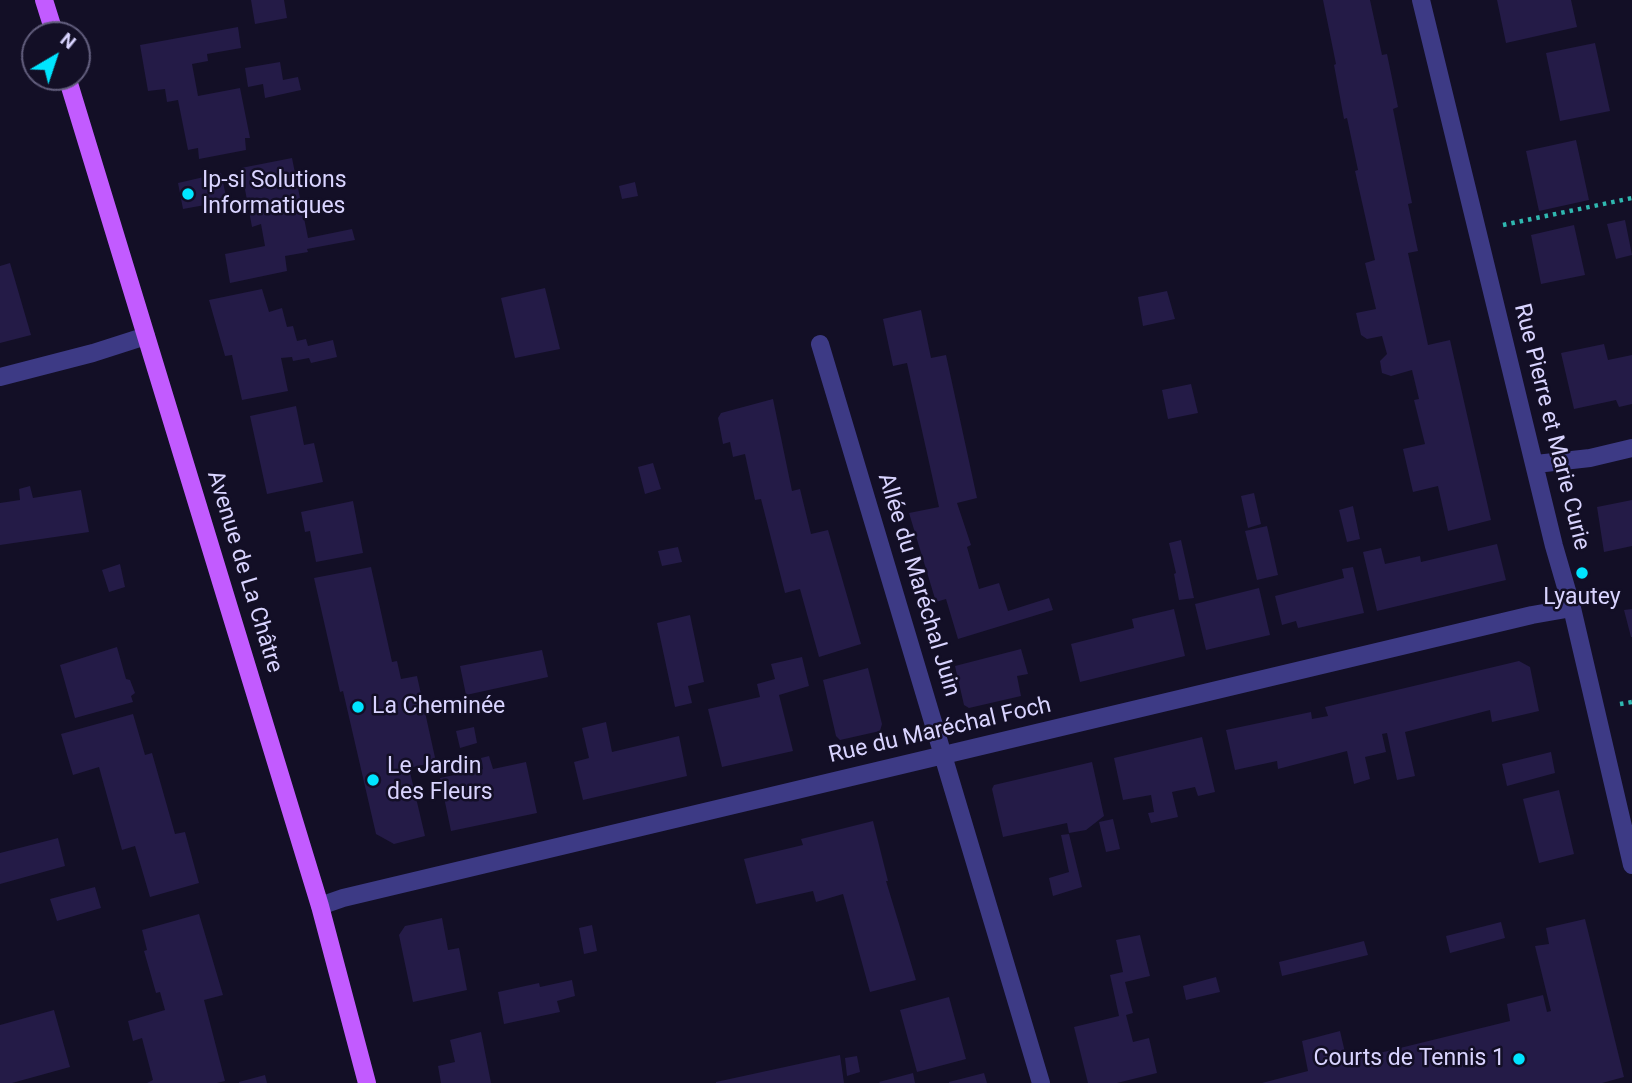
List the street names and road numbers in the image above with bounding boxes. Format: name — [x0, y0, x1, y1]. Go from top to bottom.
street label: Rue Pierre et Marie Curie — [1507, 301, 1595, 553]
street label: Avenue de La Châtre — [200, 468, 288, 676]
street label: Allée du Maréchal Juin — [871, 470, 965, 700]
street label: Rue du Maréchal Foch — [826, 692, 1054, 770]

